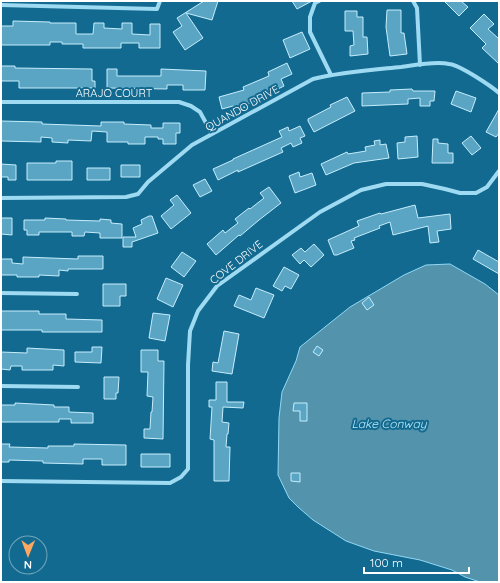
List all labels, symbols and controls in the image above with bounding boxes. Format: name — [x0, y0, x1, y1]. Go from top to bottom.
street label: QUANDO DRIVE — [203, 82, 281, 134]
street label: ARAJO COURT — [76, 86, 153, 100]
street label: COVE DRIVE — [207, 237, 265, 287]
water label: Lake Conway — [351, 416, 428, 431]
north arrow — [8, 535, 48, 575]
scale bar — [364, 549, 469, 575]
text: 100 m — [370, 555, 403, 570]
text: N — [24, 558, 32, 572]

